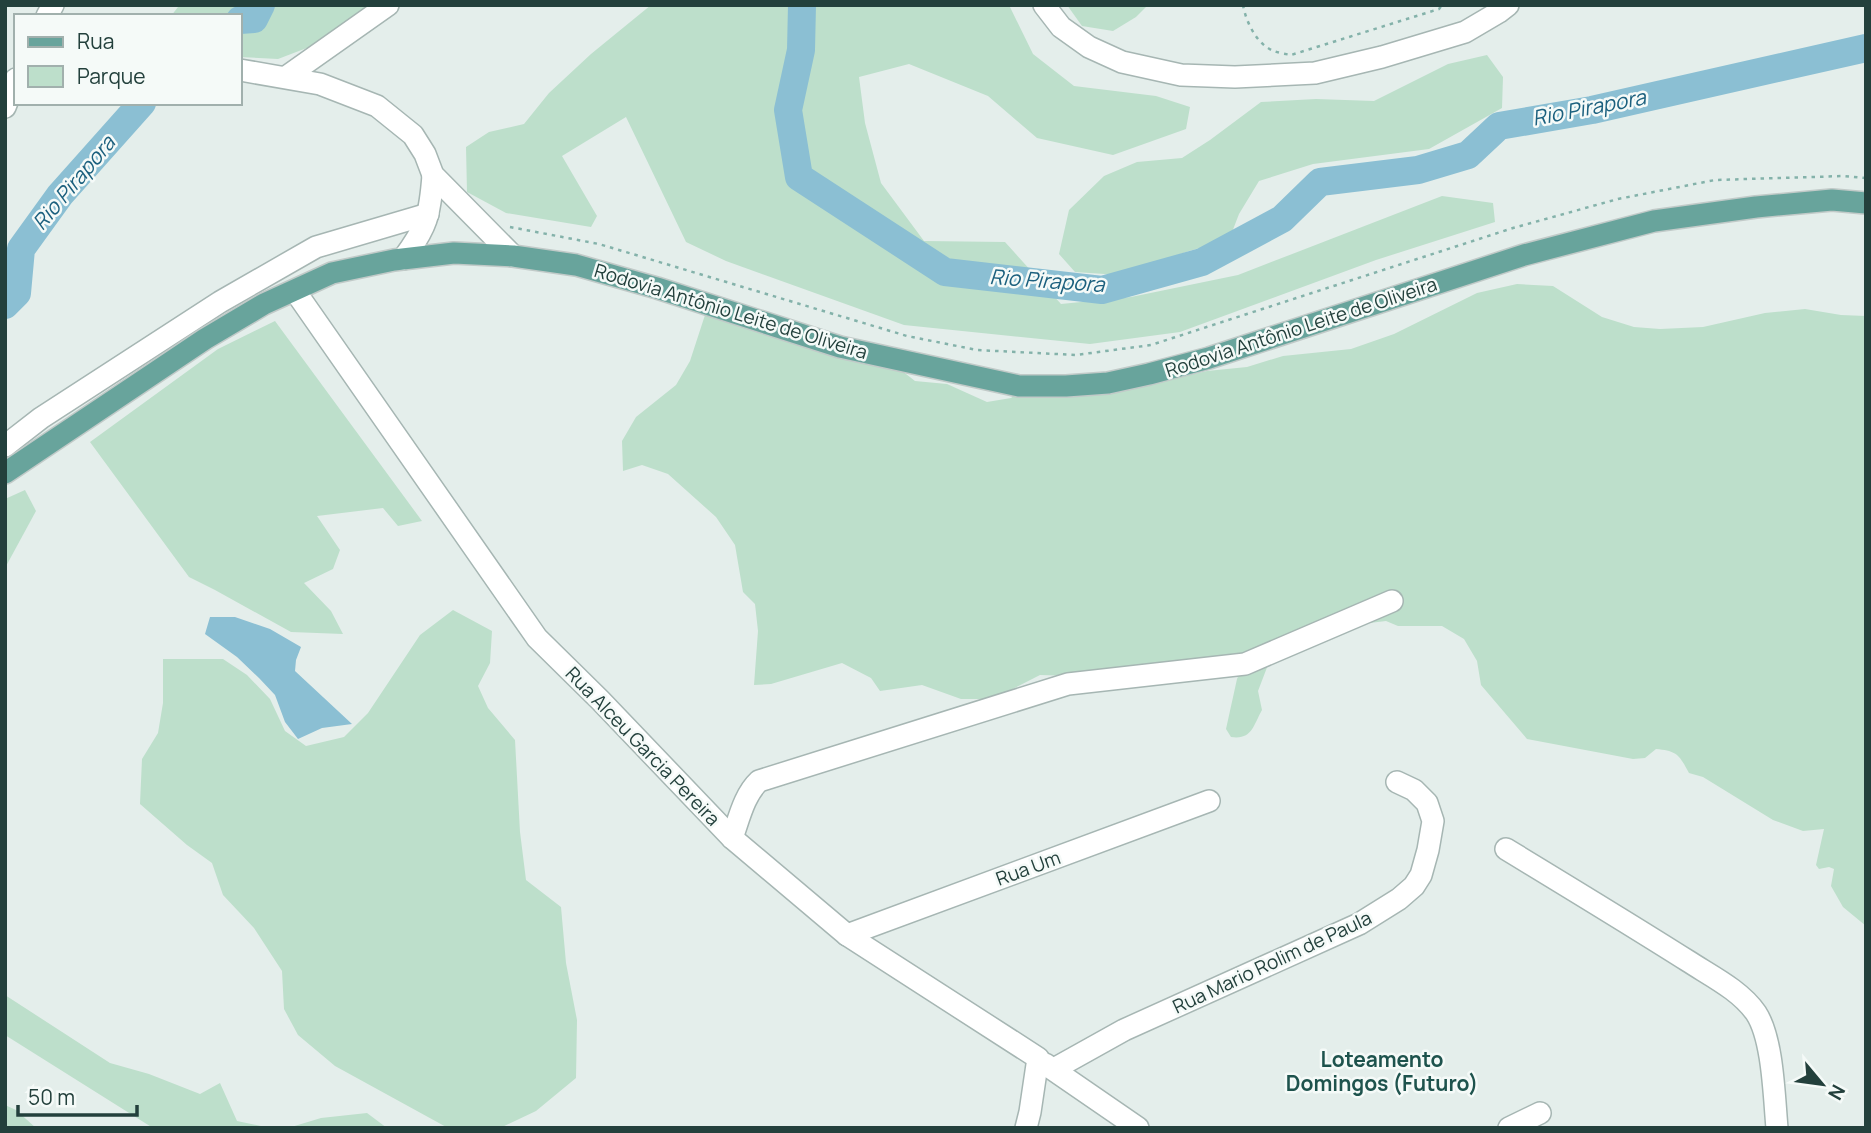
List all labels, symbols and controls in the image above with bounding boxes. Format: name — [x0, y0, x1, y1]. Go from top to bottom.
legend — [14, 14, 242, 105]
text: Rua — [77, 27, 114, 55]
text: Parque — [77, 62, 146, 90]
water label: Rio Pirapora — [1530, 82, 1649, 132]
water label: Rio Pirapora — [26, 128, 122, 235]
street label: Rodovia Antônio Leite de Oliveira — [591, 257, 871, 365]
water label: Rio Pirapora — [989, 262, 1107, 298]
street label: Rodovia Antônio Leite de Oliveira — [1162, 271, 1440, 383]
street label: Rua Alceu Garcia Pereira — [560, 661, 726, 831]
street label: Rua Um — [992, 844, 1064, 892]
street label: Rua Mario Rolim de Paula — [1168, 904, 1376, 1020]
district label: Loteamento Domingos (Futuro) — [1286, 1045, 1478, 1097]
north arrow — [1787, 1049, 1857, 1119]
scale bar — [18, 1074, 136, 1118]
text: N — [1822, 1080, 1852, 1105]
text: 50 m — [28, 1083, 75, 1111]

